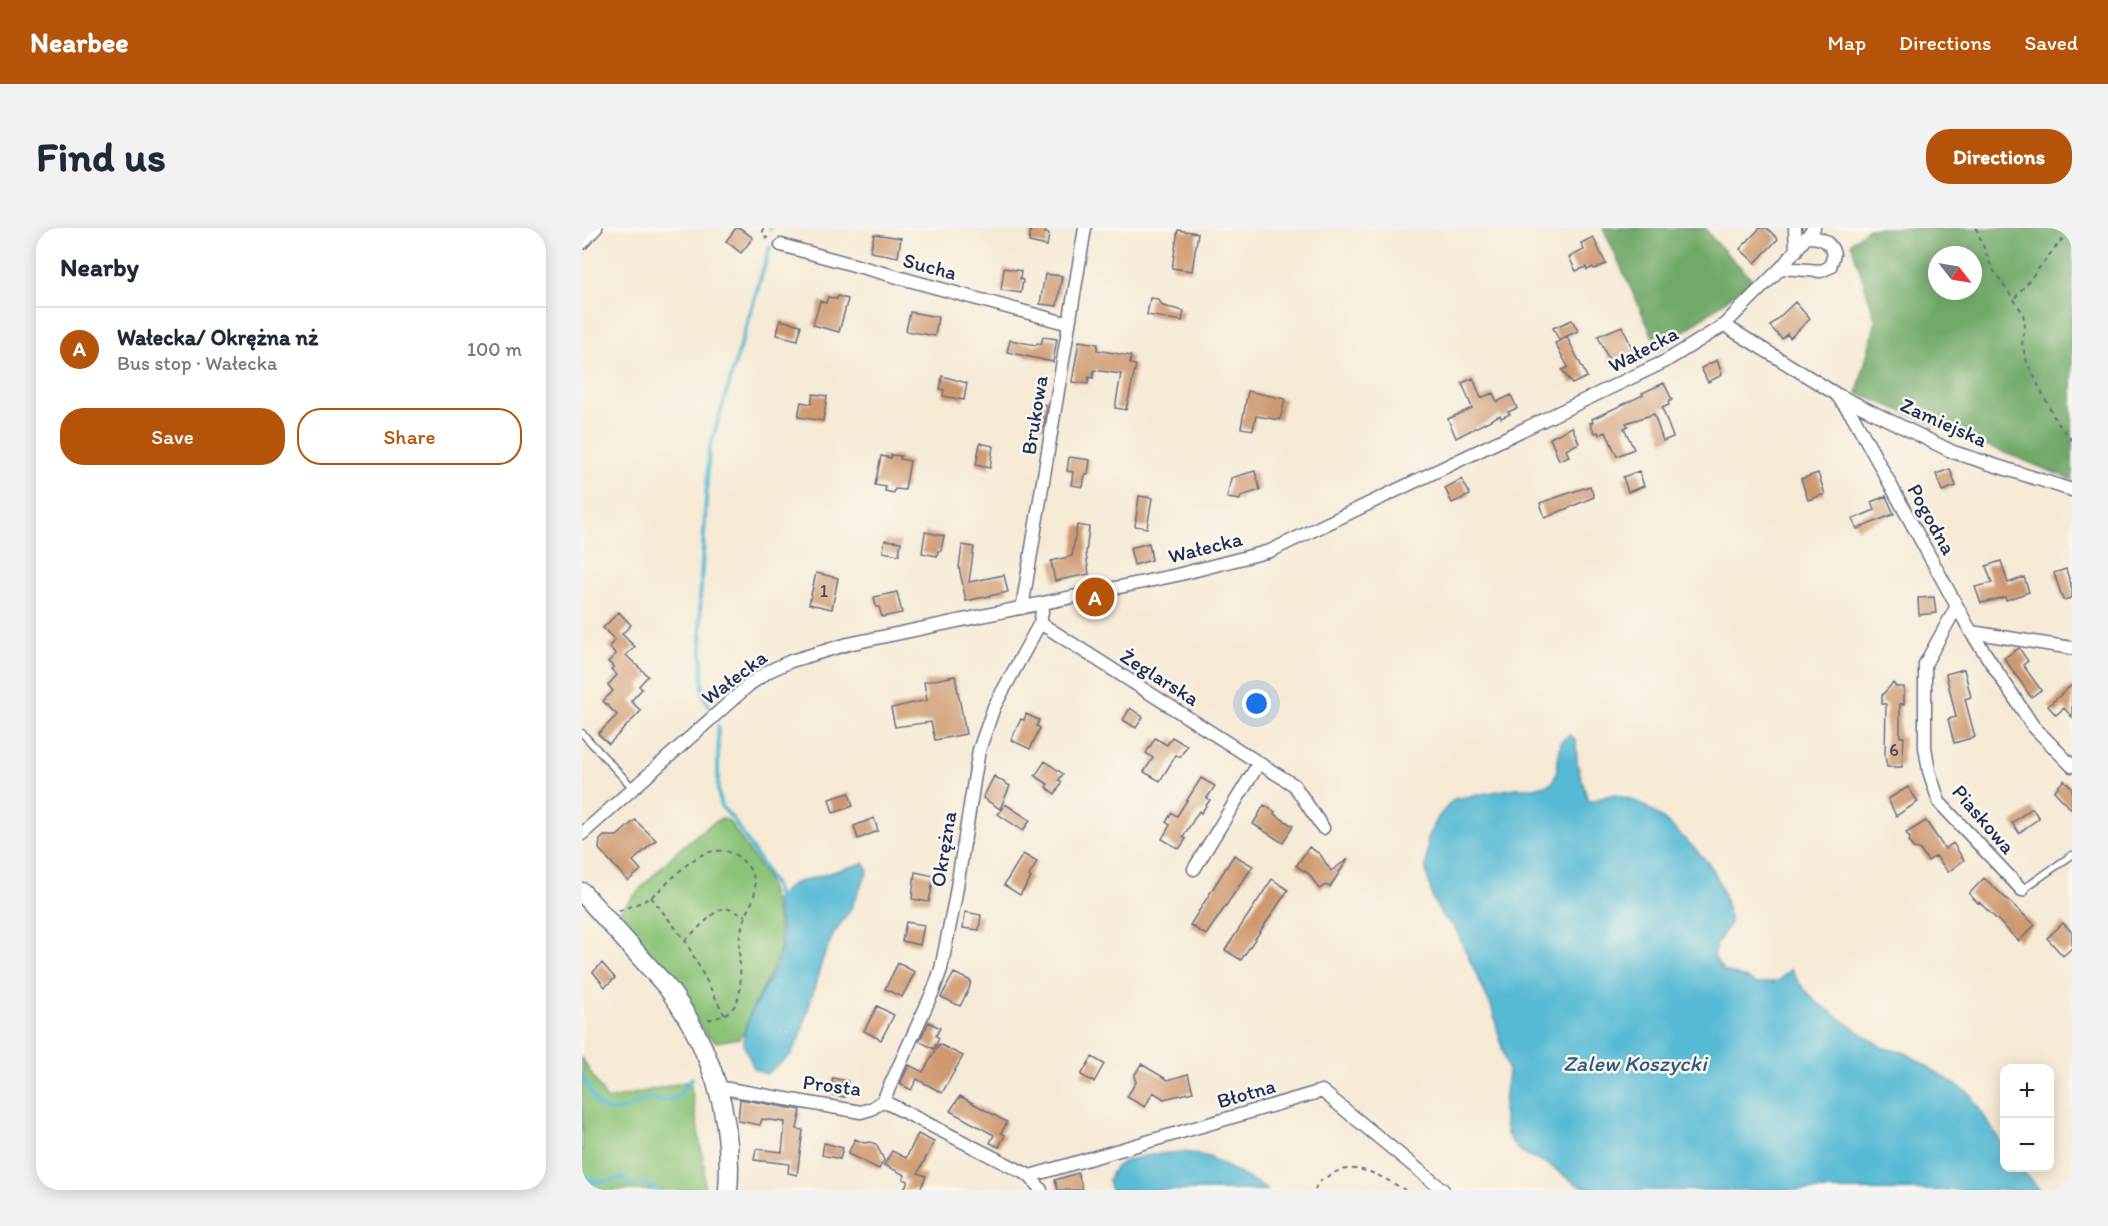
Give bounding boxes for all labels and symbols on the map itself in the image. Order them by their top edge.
north arrow [1928,246,1982,300]
street label: Sucha [901,247,959,285]
street label: Wałecka [1604,320,1682,378]
street label: Brukowa [1015,373,1053,457]
street label: Zamiejska [1897,392,1991,452]
street label: Pogodna [1902,479,1962,559]
street label: Wałecka [1165,526,1245,568]
pin: A [1076,574,1114,620]
house number: 1 [820,580,828,602]
street label: Żeglarska [1116,643,1204,711]
street label: Wałecka [696,644,772,710]
your location [1242,689,1271,718]
house number: 6 [1889,739,1899,761]
street label: Piaskowa [1947,779,2021,859]
street label: Okrężna [925,809,961,889]
water label: Zalew Koszycki [1563,1050,1709,1077]
street label: Prosta [801,1069,863,1101]
street label: Błotna [1214,1073,1278,1113]

